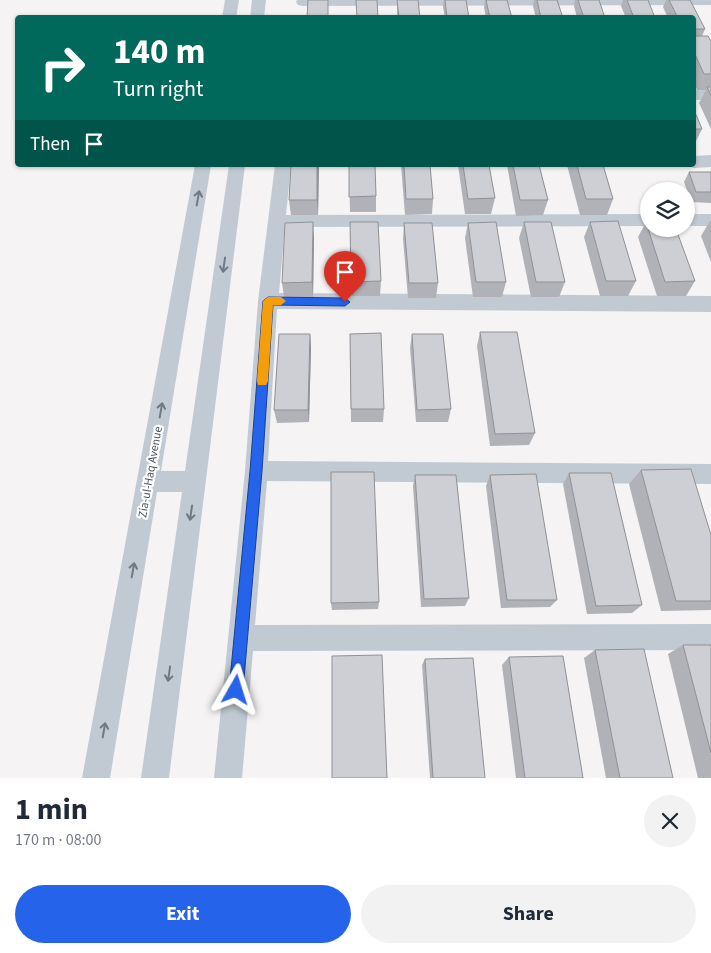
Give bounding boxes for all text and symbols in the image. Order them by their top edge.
text: 140 m [113,27,205,77]
icon: right [30,35,95,100]
text: Turn right [113,73,203,105]
icon: arrive [80,130,108,158]
text: Then [30,131,70,158]
map controls [640,182,695,237]
button: layers [640,182,695,237]
one-way arrow [193,191,203,207]
pin [324,251,366,302]
one-way arrow [219,257,229,273]
icon: arrive [331,258,359,286]
one-way arrow [156,402,166,418]
street label: Zia-ul-Haq Avenue [134,425,167,519]
one-way arrow [186,505,196,521]
one-way arrow [128,562,138,578]
position arrow [209,663,261,715]
one-way arrow [164,666,174,682]
one-way arrow [100,722,110,738]
text: 1 min [15,788,88,831]
button: close [644,795,696,847]
text: 170 m · 08:00 [15,829,102,851]
button: Exit [15,885,351,943]
button: Share [361,885,696,943]

